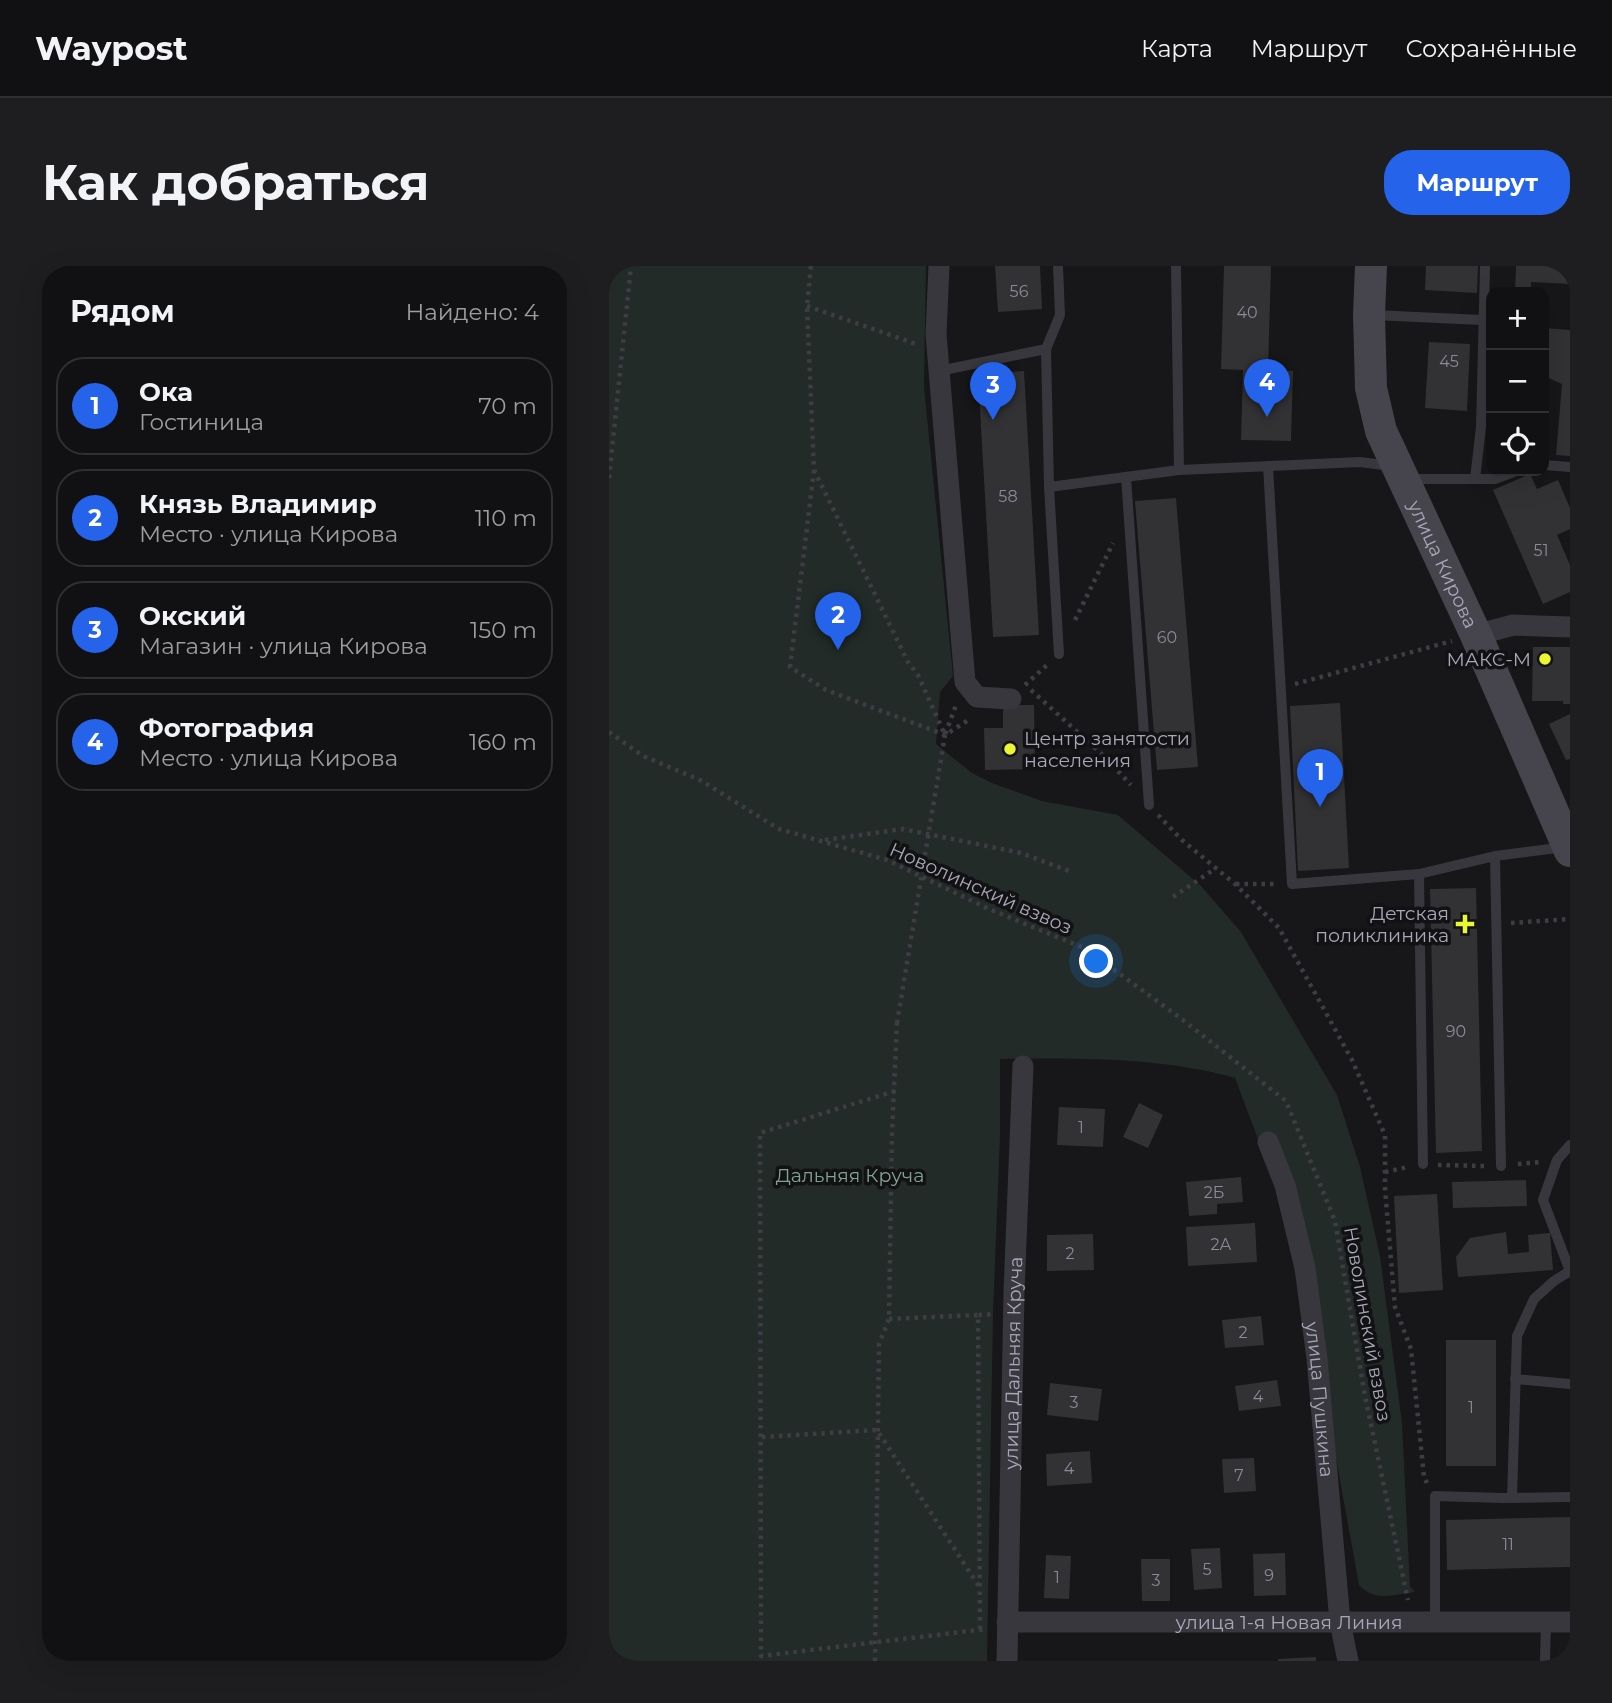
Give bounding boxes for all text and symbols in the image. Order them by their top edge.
text: Waypost [35,28,188,68]
text: Карта [1141,34,1213,63]
text: Маршрут [1251,34,1367,63]
text: Сохранённые [1405,34,1577,63]
button: Маршрут [1384,150,1570,215]
text: Как добраться [42,153,430,212]
house number: 56 [1010,282,1029,301]
map controls [1486,287,1549,476]
button: + [1486,287,1549,350]
text: Рядом [70,293,175,330]
text: Найдено: 4 [405,298,539,326]
house number: 40 [1236,303,1258,322]
button: − [1486,350,1549,413]
house number: 45 [1439,352,1459,371]
pin: 4 [1244,359,1290,417]
pin: 3 [970,362,1016,420]
text: Ока [139,376,193,408]
text: 1 [90,392,100,420]
text: 70 m [478,392,537,420]
text: Гостиница [139,408,264,436]
button: locate [1486,413,1549,476]
house number: 58 [998,487,1018,506]
text: Князь Владимир [139,488,377,520]
street label: улица Кирова [1402,496,1482,632]
text: 2 [88,504,102,532]
text: 110 m [475,504,537,532]
text: Место · улица Кирова [139,520,398,548]
house number: 51 [1534,541,1548,560]
pin: 2 [815,592,861,650]
text: Окский [139,600,246,632]
text: 3 [88,616,102,644]
text: 150 m [470,616,537,644]
house number: 60 [1157,628,1177,647]
text: Магазин · улица Кирова [139,632,428,660]
place label: МАКС-М [1447,648,1531,671]
marker: МАКС-М [1537,651,1553,667]
text: Фотография [139,712,314,744]
place label: Центр занятости населения [1024,727,1190,772]
text: 4 [87,728,103,756]
text: 160 m [469,728,537,756]
marker: Центр занятости населения [1002,741,1018,757]
text: Место · улица Кирова [139,744,398,772]
pin: 1 [1297,749,1343,807]
street label: Новолинский взвоз [886,838,1076,939]
place label: Детская поликлиника [1315,902,1449,947]
marker: Детская поликлиника [1455,914,1475,934]
your location [1079,944,1113,978]
house number: 90 [1446,1022,1466,1041]
house number: 1 [1078,1118,1084,1137]
park label: Дальняя Круча [776,1164,924,1187]
house number: 2Б [1204,1183,1224,1202]
street label: Новолинский взвоз [1339,1225,1396,1423]
house number: 2А [1211,1235,1232,1254]
house number: 2 [1065,1244,1075,1263]
street label: улица Дальняя Круча [1000,1256,1027,1471]
street label: улица Пушкина [1300,1319,1338,1478]
house number: 2 [1238,1323,1248,1342]
house number: 4 [1253,1387,1264,1406]
house number: 3 [1069,1393,1079,1412]
house number: 1 [1468,1398,1474,1417]
house number: 4 [1064,1459,1075,1478]
house number: 7 [1234,1466,1244,1485]
house number: 11 [1502,1535,1514,1554]
house number: 5 [1202,1560,1212,1579]
house number: 9 [1264,1566,1274,1585]
house number: 1 [1054,1568,1060,1587]
house number: 3 [1151,1571,1161,1590]
street label: улица 1-я Новая Линия [1175,1611,1402,1634]

